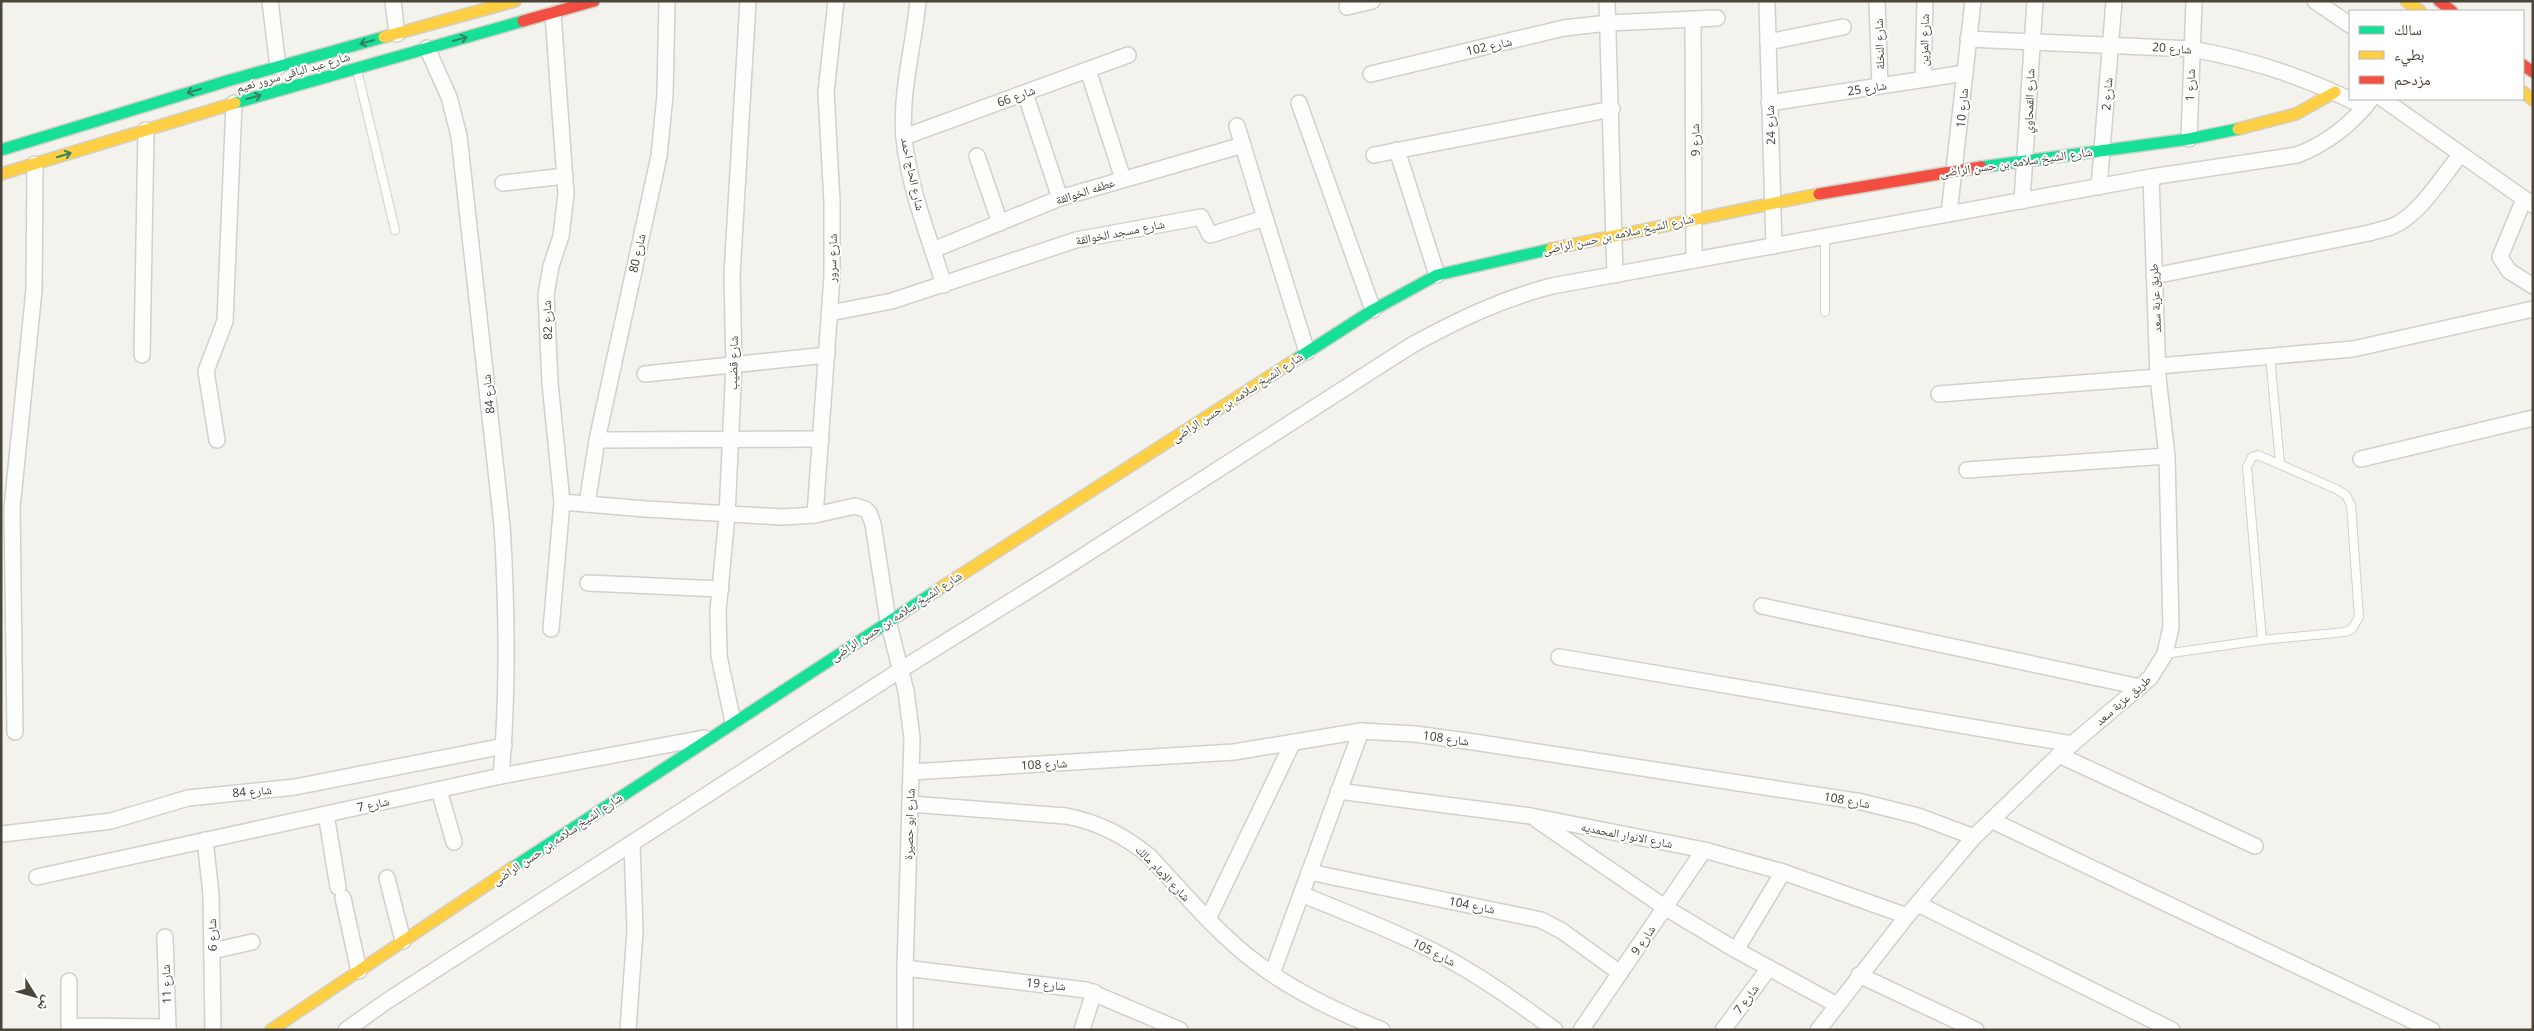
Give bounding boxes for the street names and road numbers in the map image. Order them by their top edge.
street label: شارع المزين [1915,14,1933,66]
street label: شارع النخلة [1870,18,1888,70]
street label: شارع 102 [1464,32,1514,60]
street label: شارع 20 [2152,38,2192,58]
street label: شارع عبد الباقى سرور نعيم [234,48,352,96]
street label: شارع القمحاوي [2019,68,2041,134]
street label: شارع 1 [2181,68,2199,102]
street label: شارع 25 [1846,76,1888,99]
street label: شارع 2 [2097,77,2117,111]
street label: شارع 66 [994,81,1038,111]
street label: شارع 10 [1952,87,1972,129]
street label: شارع 24 [1761,105,1779,145]
street label: شارع 9 [1686,123,1704,157]
street label: شارع الحاج احمد [897,136,929,212]
street label: شارع الشيخ سلامه بن حسن الراضى [1939,143,2093,181]
street label: عطفه الخوالقة [1053,173,1117,209]
street label: شارع الشيخ سلامه بن حسن الراضى [1541,210,1695,258]
street label: شارع مسجد الخوالقة [1074,215,1166,249]
street label: شارع 80 [624,232,650,274]
street label: شارع سرور [823,233,841,284]
street label: طريق عزبة سعد [2145,263,2165,333]
street label: شارع 82 [538,300,556,340]
street label: شارع قضيب [724,336,742,390]
street label: شارع الشيخ سلامه بن حسن الراضى [1168,348,1306,446]
street label: شارع 84 [477,373,499,415]
street label: شارع الشيخ سلامه بن حسن الراضى [827,567,965,665]
street label: طريق عزبة سعد [2091,671,2155,729]
street label: شارع 108 [1422,726,1470,750]
street label: شارع 108 [1020,754,1068,774]
street label: شارع 84 [231,781,273,801]
street label: شارع ابو حصيرة [899,788,919,860]
street label: شارع 108 [1823,788,1871,812]
street label: شارع الشيخ سلامه بن حسن الراضى [488,789,626,889]
street label: شارع 7 [355,792,391,816]
street label: شارع الانوار المحمديه [1580,818,1674,852]
street label: شارع الإمام مالك [1132,841,1194,905]
street label: شارع 104 [1448,892,1497,918]
street label: شارع 6 [203,918,221,952]
street label: شارع 9 [1627,922,1659,958]
street label: شارع 105 [1409,934,1459,970]
street label: شارع 11 [157,964,175,1004]
street label: شارع 19 [1025,973,1067,995]
street label: شارع 7 [1729,981,1763,1017]

